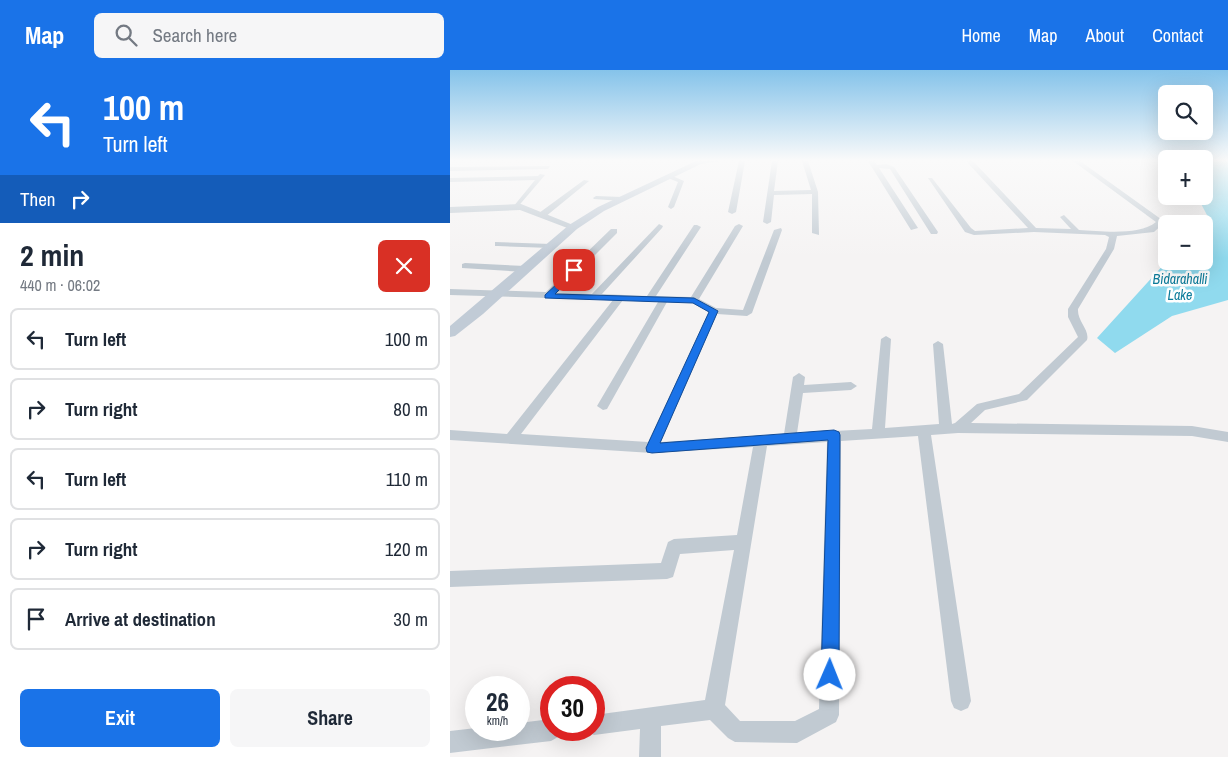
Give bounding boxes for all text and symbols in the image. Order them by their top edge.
search box [94,13,444,58]
text: Map [25,19,64,51]
icon: search [112,21,140,49]
text: Search here [152,22,237,48]
text: Home [961,23,1001,48]
text: Map [1029,23,1058,48]
text: About [1086,23,1124,48]
text: Contact [1152,23,1203,48]
text: 100 m [103,84,184,131]
map controls [1158,85,1213,270]
button: search [1158,85,1213,140]
icon: left [20,90,85,155]
text: Turn left [103,129,168,159]
button: + [1158,150,1213,205]
icon: right [66,185,94,213]
text: Then [20,186,56,212]
button: − [1158,215,1213,270]
text: 2 min [20,235,84,275]
button: close [378,240,430,292]
pin [553,249,595,291]
icon: arrive [560,256,588,284]
water label: Bidarahalli Lake [1153,270,1208,304]
text: 440 m · 06:02 [20,274,100,296]
icon: left [22,325,50,353]
text: Turn left [65,326,126,352]
text: 100 m [385,326,428,352]
icon: right [22,395,50,423]
text: Turn right [65,396,137,422]
text: 80 m [393,396,428,422]
icon: left [22,465,50,493]
text: Turn left [65,466,126,492]
text: 110 m [386,466,428,492]
icon: right [22,535,50,563]
text: Turn right [65,536,137,562]
text: 120 m [385,536,428,562]
icon: arrive [22,605,50,633]
text: Arrive at destination [65,606,216,632]
text: 30 m [393,606,428,632]
position arrow [803,648,855,700]
speed limit sign: 30 [540,676,605,741]
text: 26 [486,685,509,719]
button: Exit [20,689,220,747]
button: Share [230,689,430,747]
text: km/h [487,713,508,729]

